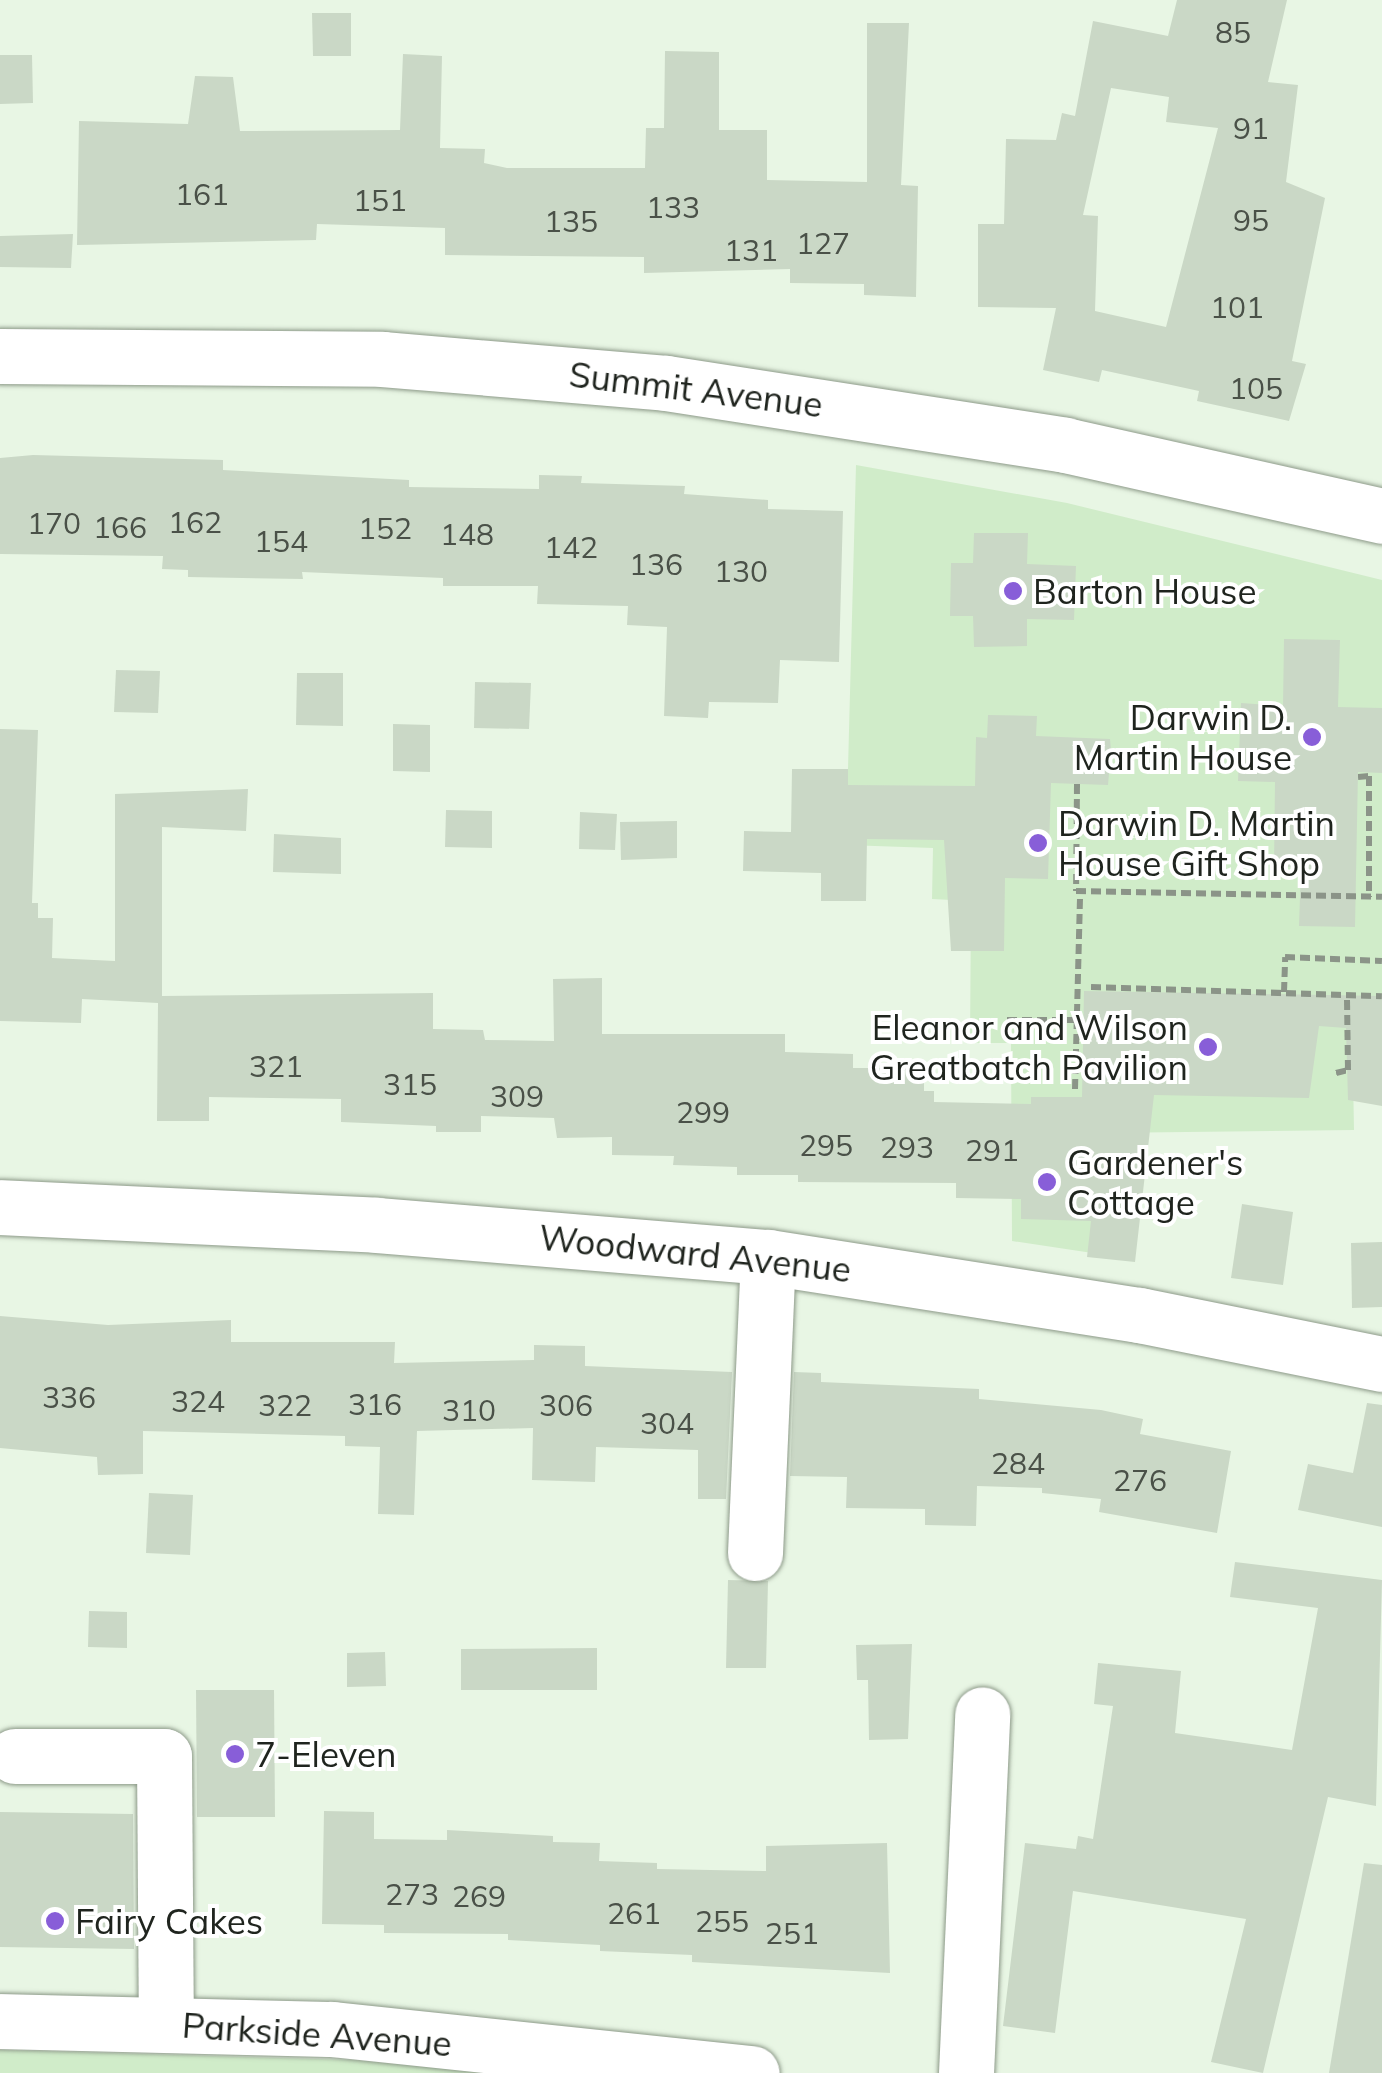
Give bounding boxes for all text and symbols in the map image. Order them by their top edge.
house number: 85 [1215,14,1251,50]
house number: 91 [1233,110,1269,146]
house number: 161 [175,176,229,212]
house number: 151 [353,182,407,218]
house number: 133 [646,189,700,225]
house number: 95 [1233,202,1269,238]
house number: 135 [544,203,598,239]
house number: 127 [796,225,850,261]
house number: 131 [724,232,778,268]
house number: 101 [1210,289,1264,325]
street label: Summit Avenue [567,353,825,425]
house number: 105 [1229,370,1283,406]
house number: 162 [168,504,222,540]
house number: 170 [27,505,81,541]
house number: 166 [93,509,147,545]
house number: 152 [358,510,412,546]
house number: 148 [440,516,494,552]
house number: 154 [254,523,308,559]
house number: 142 [544,529,598,565]
house number: 136 [629,546,683,582]
house number: 130 [714,553,768,589]
place label: Barton House [1033,570,1257,612]
marker: Barton House [1002,580,1024,602]
place label: Darwin D. Martin House [1074,696,1292,778]
marker: Darwin D. Martin House [1301,726,1323,748]
place label: Darwin D. Martin House Gift Shop [1058,802,1335,884]
marker: Darwin D. Martin House Gift Shop [1027,832,1049,854]
place label: Eleanor and Wilson Greatbatch Pavilion [870,1006,1188,1088]
marker: Eleanor and Wilson Greatbatch Pavilion [1197,1036,1219,1058]
house number: 321 [249,1048,303,1084]
house number: 315 [383,1066,437,1102]
house number: 309 [490,1078,544,1114]
house number: 299 [676,1094,730,1130]
house number: 295 [799,1127,853,1163]
house number: 293 [880,1129,934,1165]
house number: 291 [965,1132,1019,1168]
place label: Gardener's Cottage [1067,1141,1243,1223]
marker: Gardener's Cottage [1036,1171,1058,1193]
street label: Woodward Avenue [537,1216,853,1290]
house number: 336 [42,1379,96,1415]
house number: 324 [171,1383,225,1419]
house number: 316 [348,1386,402,1422]
house number: 322 [258,1387,312,1423]
house number: 306 [539,1387,593,1423]
house number: 310 [442,1392,496,1428]
house number: 304 [640,1405,694,1441]
house number: 284 [991,1445,1045,1481]
house number: 276 [1113,1462,1167,1498]
place label: 7-Eleven [255,1733,397,1775]
marker: 7-Eleven [224,1743,246,1765]
house number: 273 [385,1876,439,1912]
house number: 269 [452,1878,506,1914]
house number: 261 [607,1895,661,1931]
place label: Fairy Cakes [75,1900,263,1942]
house number: 255 [695,1903,749,1939]
marker: Fairy Cakes [44,1910,66,1932]
house number: 251 [765,1915,819,1951]
street label: Parkside Avenue [181,2004,453,2064]

